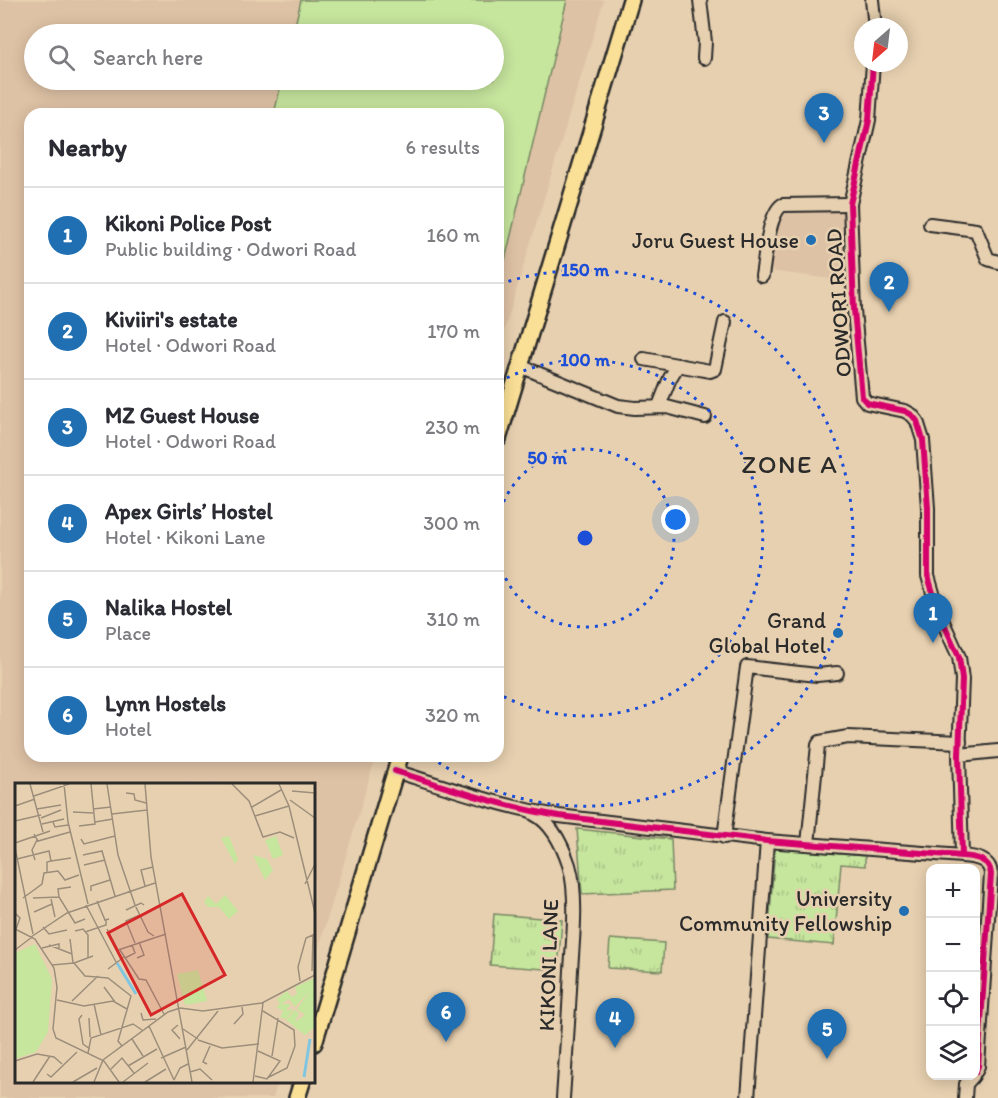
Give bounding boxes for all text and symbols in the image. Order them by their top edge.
north arrow [854,18,908,72]
search box [24,24,504,90]
icon: search [45,41,78,74]
text: Search here [93,44,203,71]
pin: 3 [804,94,844,143]
text: Nearby [48,131,127,163]
text: 6 results [406,135,480,159]
text: Kikoni Police Post [105,210,272,237]
text: 1 [63,223,72,247]
text: 160 m [427,223,480,247]
place label: Joru Guest House [632,227,799,254]
street label: ODWORI ROAD [820,228,857,378]
marker: Joru Guest House [804,233,818,247]
text: Public building · Odwori Road [105,237,357,261]
text: 150 m [561,259,610,281]
pin: 2 [870,262,908,312]
text: Kiviiri's estate [105,306,238,333]
text: 2 [62,319,73,343]
text: 170 m [427,319,480,343]
text: Hotel · Odwori Road [105,333,276,357]
text: 100 m [560,349,611,371]
text: MZ Guest House [105,402,259,429]
text: 3 [62,415,73,439]
text: 230 m [425,415,480,439]
text: Hotel · Odwori Road [105,429,276,453]
text: 50 m [527,447,568,469]
district label: ZONE A [742,448,838,480]
text: Apex Girls’ Hostel [105,498,273,525]
your location [661,505,690,534]
text: 4 [61,511,74,535]
text: 300 m [423,511,480,535]
text: Hotel · Kikoni Lane [105,525,265,549]
centre of rings [575,528,595,548]
text: Nalika Hostel [105,594,232,621]
pin: 1 [914,594,952,643]
text: 5 [62,607,73,631]
text: 310 m [426,607,480,631]
place label: Grand Global Hotel [708,607,826,659]
text: Place [105,621,151,645]
marker: Grand Global Hotel [831,626,845,640]
text: Lynn Hostels [105,690,226,717]
text: 6 [62,703,73,727]
text: 320 m [425,703,480,727]
text: Hotel [105,717,152,741]
inset map [15,783,315,1083]
map controls [926,864,980,1080]
button: + [926,864,980,918]
place label: University Community Fellowship [679,885,893,937]
street label: KIKONI LANE [533,898,564,1032]
marker: University Community Fellowship [897,904,911,918]
button: − [926,918,980,972]
button: locate [926,972,980,1026]
pin: 6 [426,992,466,1042]
pin: 4 [596,998,634,1048]
pin: 5 [808,1010,846,1059]
button: layers [926,1026,980,1080]

